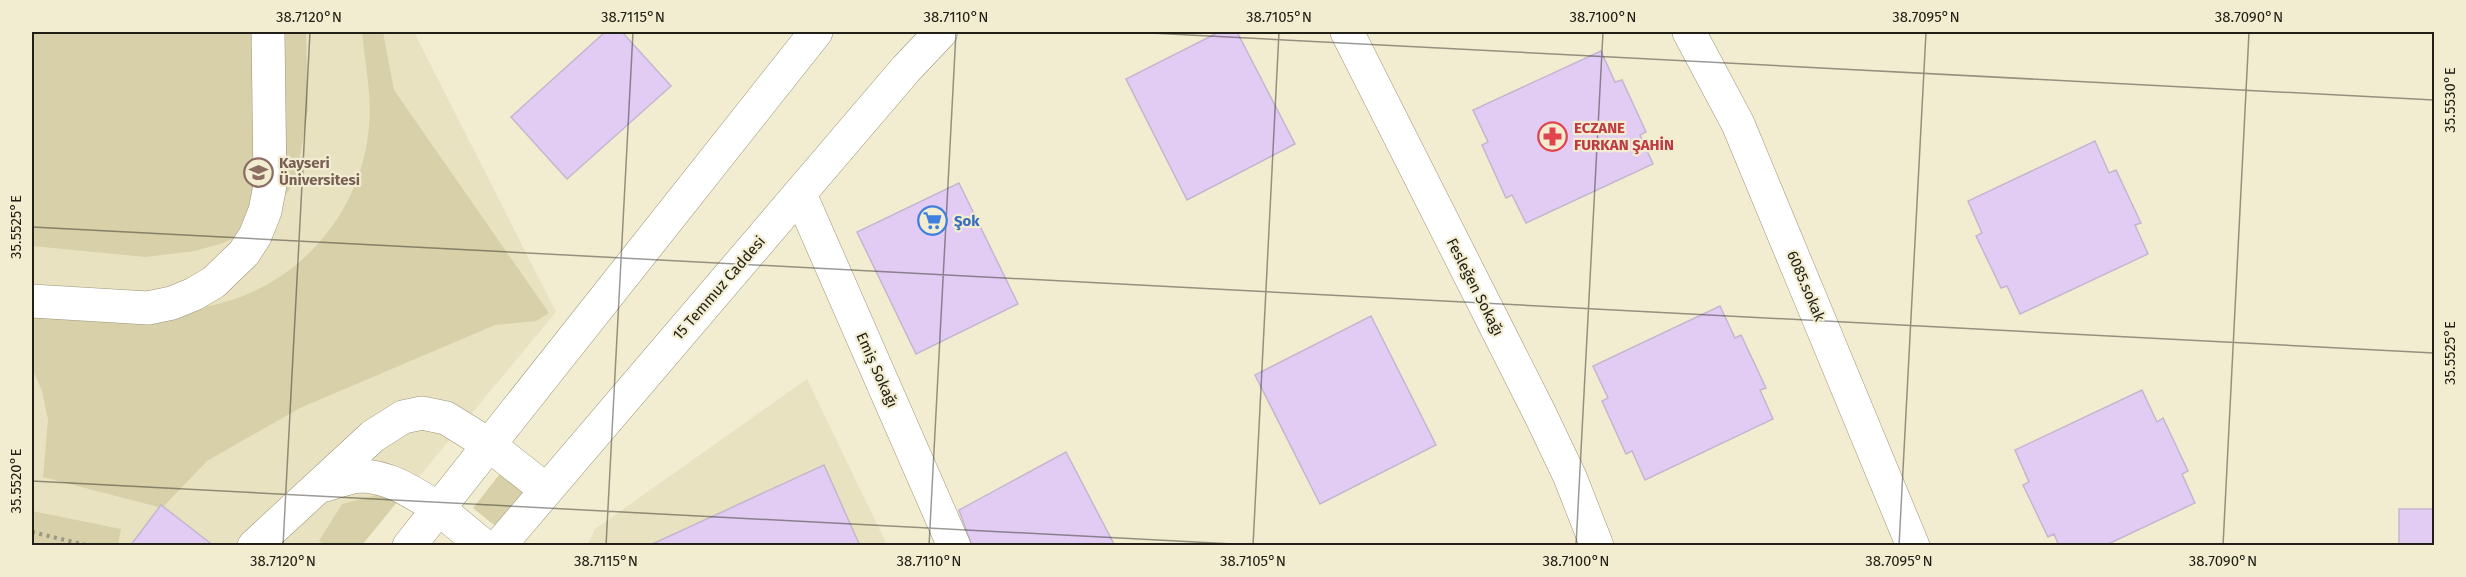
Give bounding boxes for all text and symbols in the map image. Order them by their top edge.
text: 38.7120°N [276,8,342,26]
text: 38.7115°N [601,8,665,26]
text: 38.7110°N [924,8,988,26]
text: 38.7105°N [1246,8,1312,26]
text: 38.7100°N [1569,8,1637,26]
text: 38.7095°N [1892,8,1960,26]
text: 38.7090°N [2215,8,2283,26]
text: 35.5530°E [2441,67,2459,133]
place label: ECZANE FURKAN ŞAHİN [1574,119,1674,155]
pharmacy icon: ECZANE FURKAN ŞAHİN [1537,121,1569,153]
place label: Kayseri Üniversitesi [279,154,360,189]
school or university icon: Kayseri Üniversitesi [242,156,274,188]
text: 35.5525°E [7,195,25,259]
supermarket icon: Şok [917,205,949,237]
place label: Şok [954,212,980,231]
street label: 15 Temmuz Caddesi [669,232,769,344]
street label: Fesleğen Sokağı [1443,235,1507,339]
street label: 6085.sokak [1783,248,1829,324]
text: 35.5525°E [2441,321,2459,385]
street label: Emiş Sokağı [852,330,902,410]
text: 35.5520°E [7,448,25,514]
text: 38.7120°N [250,552,316,570]
text: 38.7115°N [574,552,638,570]
text: 38.7110°N [897,552,961,570]
text: 38.7105°N [1220,552,1286,570]
text: 38.7100°N [1542,552,1610,570]
text: 38.7095°N [1865,552,1933,570]
text: 38.7090°N [2189,552,2257,570]

